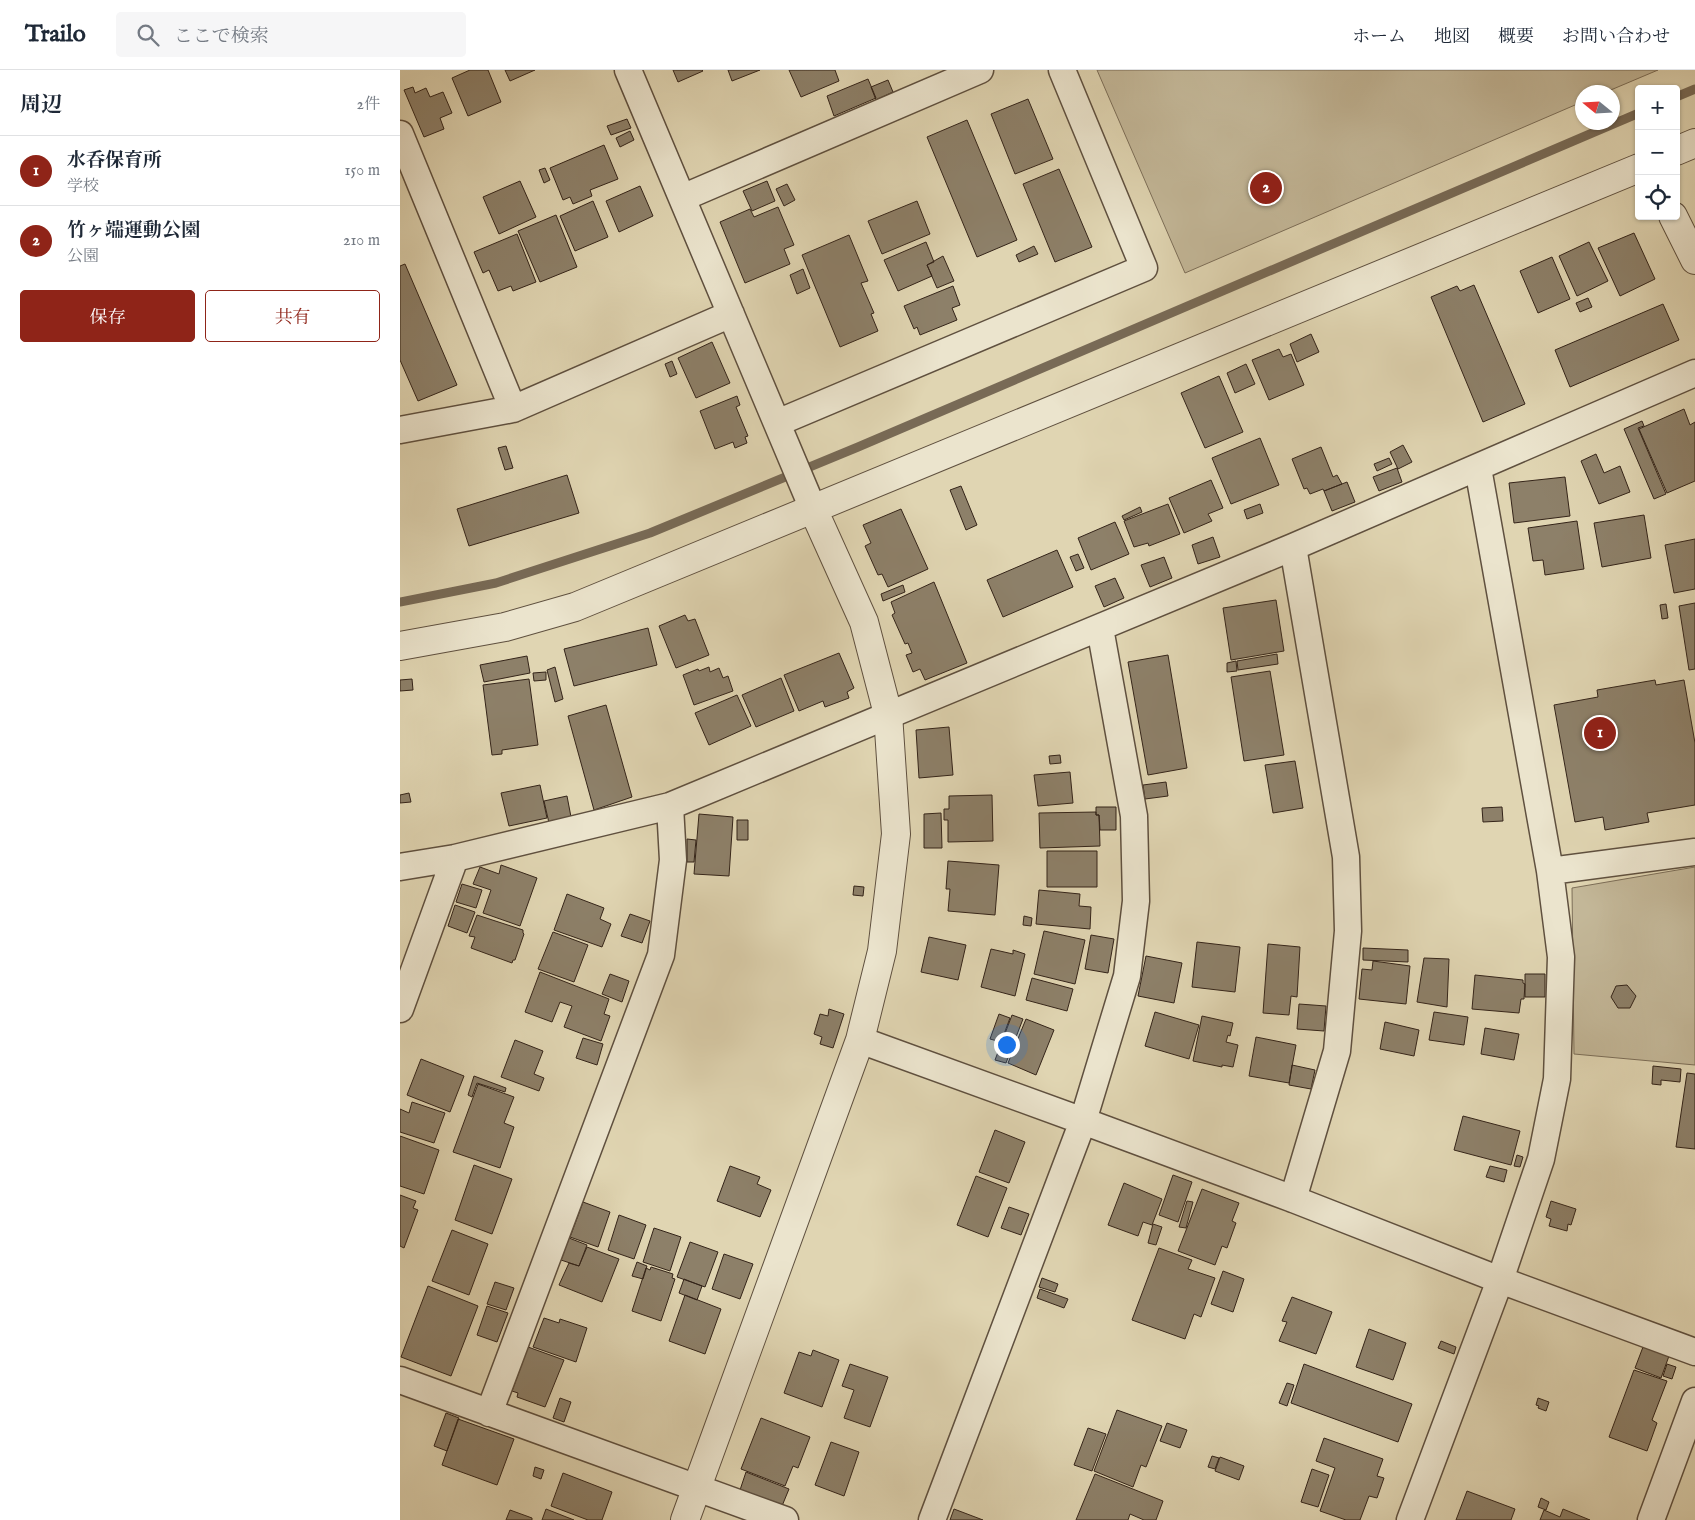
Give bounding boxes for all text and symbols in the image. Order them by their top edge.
search box [116,12,466,57]
text: Trailo [25,19,86,50]
icon: search [134,21,162,49]
text: ここで検索 [174,25,269,49]
text: ホーム [1352,26,1406,49]
text: 地図 [1434,26,1470,49]
text: 概要 [1498,26,1534,49]
text: お問い合わせ [1562,26,1670,49]
north arrow [1575,85,1620,130]
map controls [1635,85,1680,220]
button: + [1635,85,1680,130]
text: 周辺 [20,92,62,119]
text: 2件 [356,95,380,115]
button: − [1635,130,1680,175]
text: 水呑保育所 [67,149,162,173]
text: 1 [33,161,39,181]
text: 150 m [345,161,380,181]
pin: 2 [1250,169,1282,207]
button: locate [1635,175,1680,220]
text: 学校 [67,177,99,197]
text: 竹ヶ端運動公園 [67,219,200,243]
text: 2 [32,231,40,251]
text: 210 m [343,231,380,251]
text: 公園 [67,247,99,267]
button: 保存 [20,290,195,342]
button: 共有 [205,290,380,342]
pin: 1 [1584,714,1616,752]
your location [994,1032,1020,1058]

